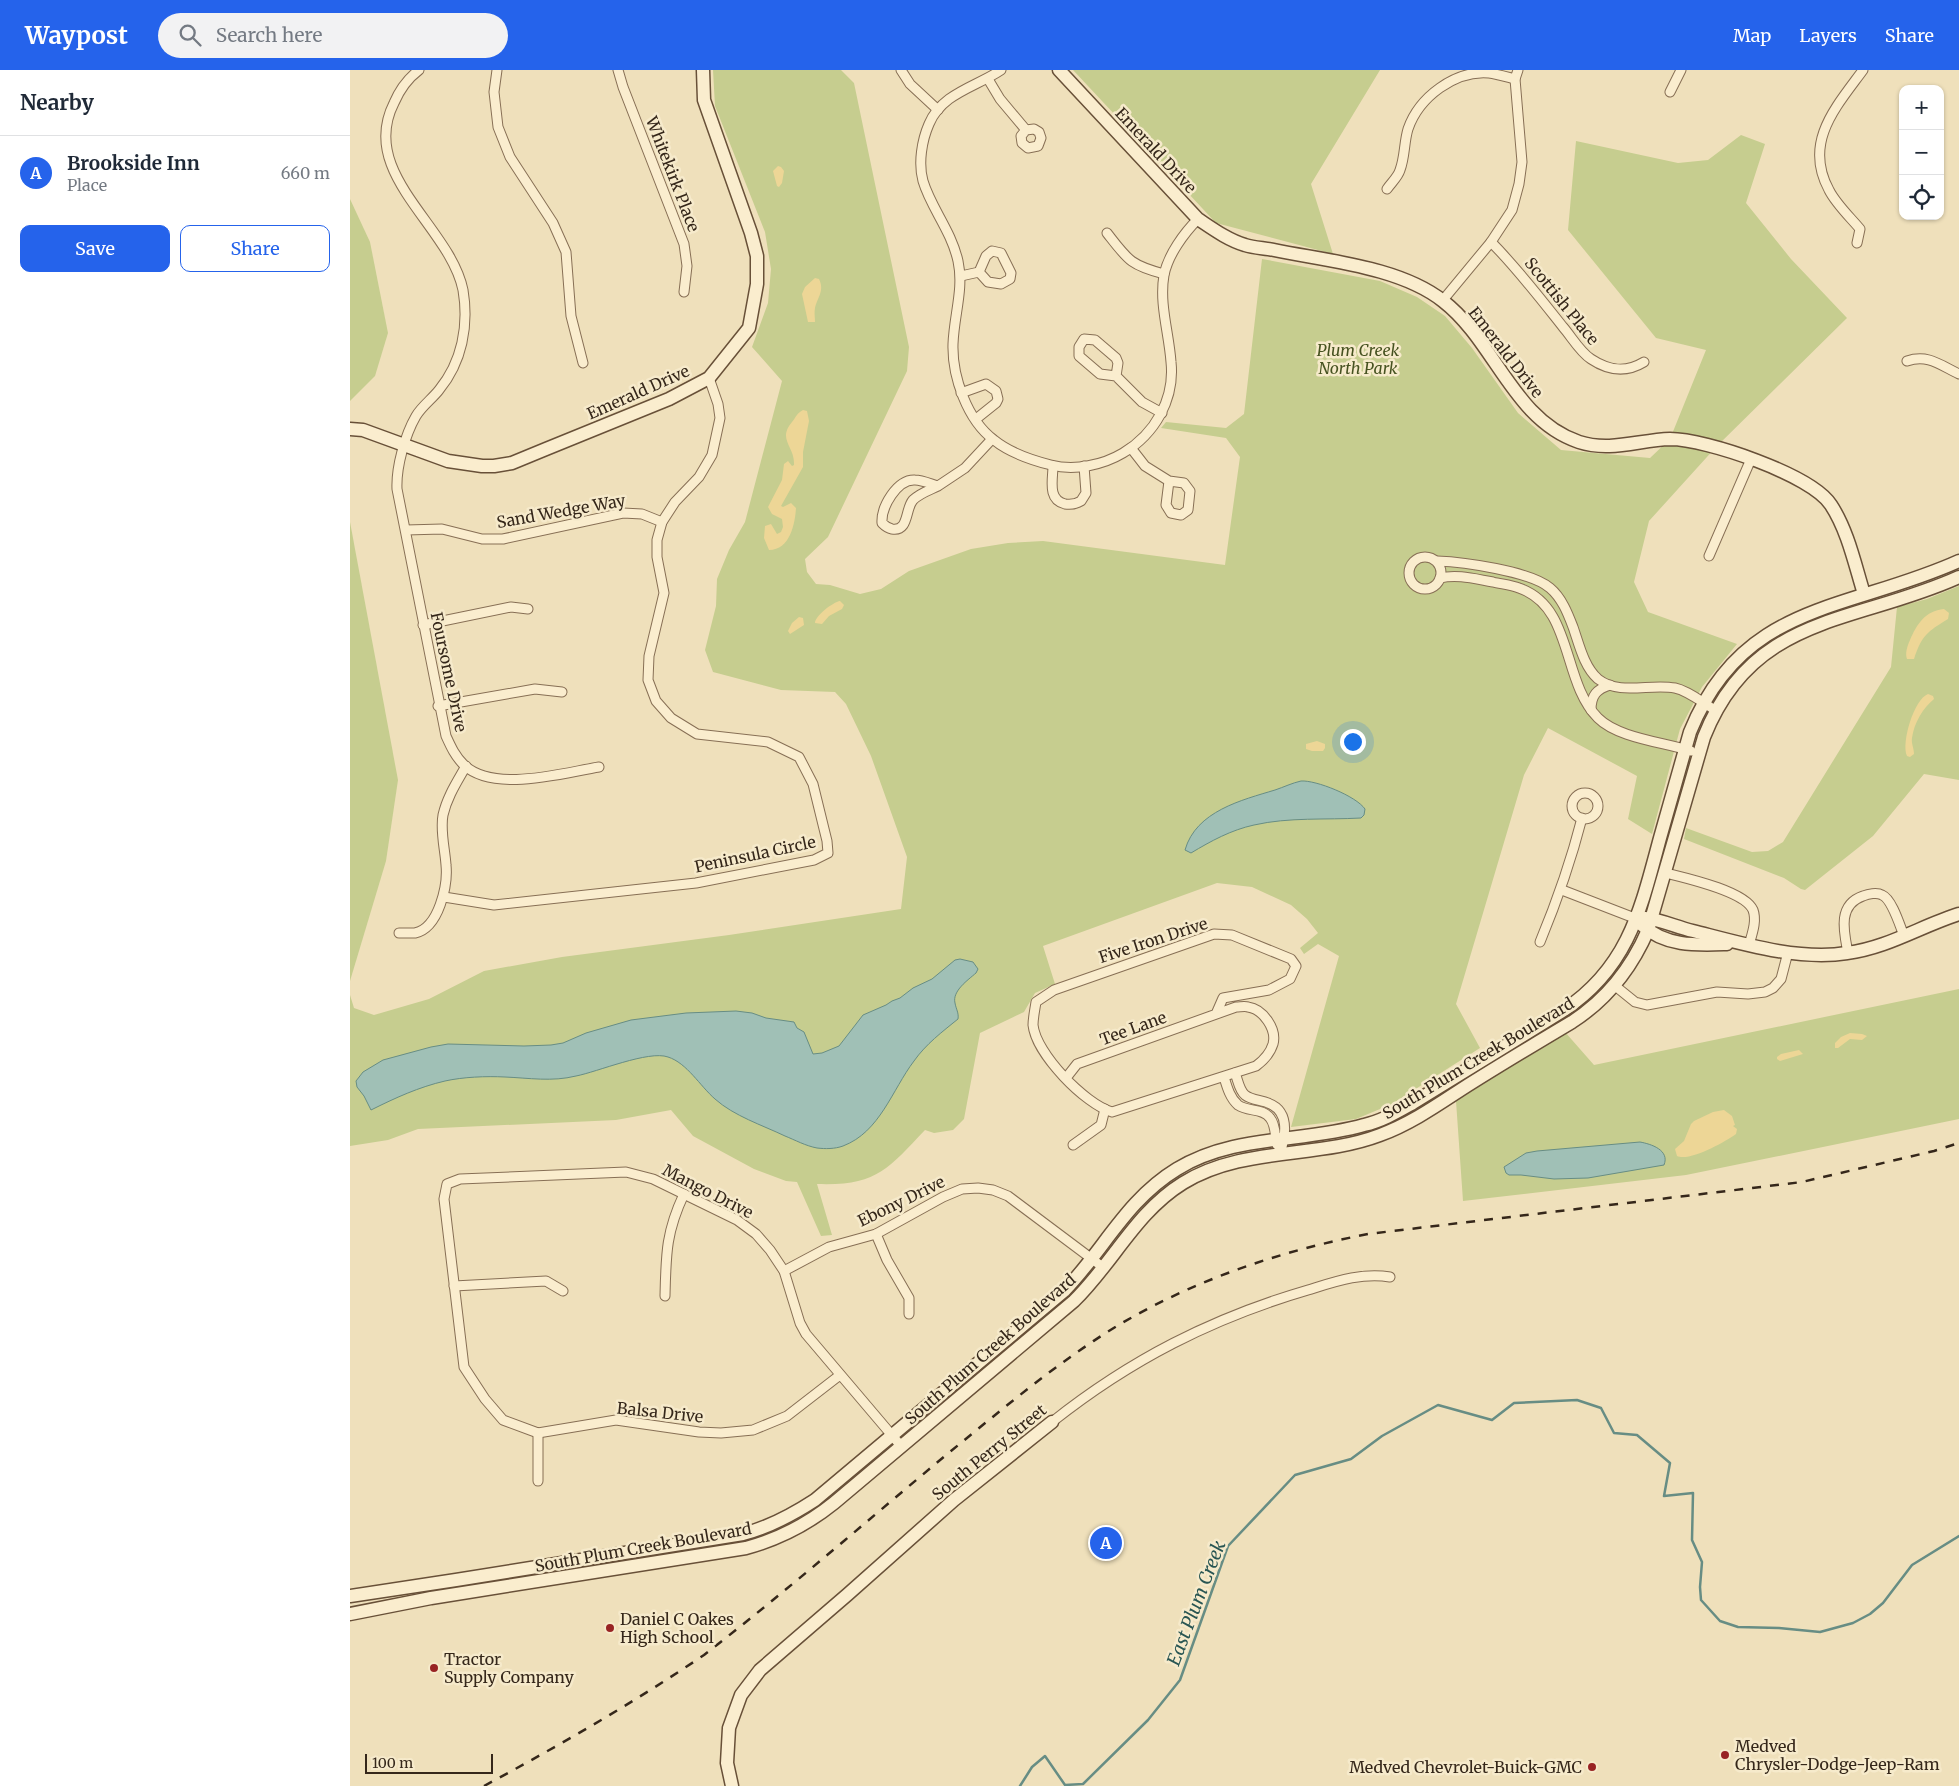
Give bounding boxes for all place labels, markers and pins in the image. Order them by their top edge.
pin: A [1090,1524,1122,1562]
place label: Daniel C Oakes High School [620,1609,734,1647]
marker: Daniel C Oakes High School [604,1622,616,1634]
place label: Tractor Supply Company [444,1649,574,1687]
marker: Tractor Supply Company [428,1662,440,1674]
place label: Medved Chrysler-Dodge-Jeep-Ram [1735,1736,1940,1774]
marker: Medved Chrysler-Dodge-Jeep-Ram [1719,1749,1731,1761]
place label: Medved Chevrolet-Buick-GMC [1349,1757,1582,1777]
marker: Medved Chevrolet-Buick-GMC [1586,1761,1598,1773]

